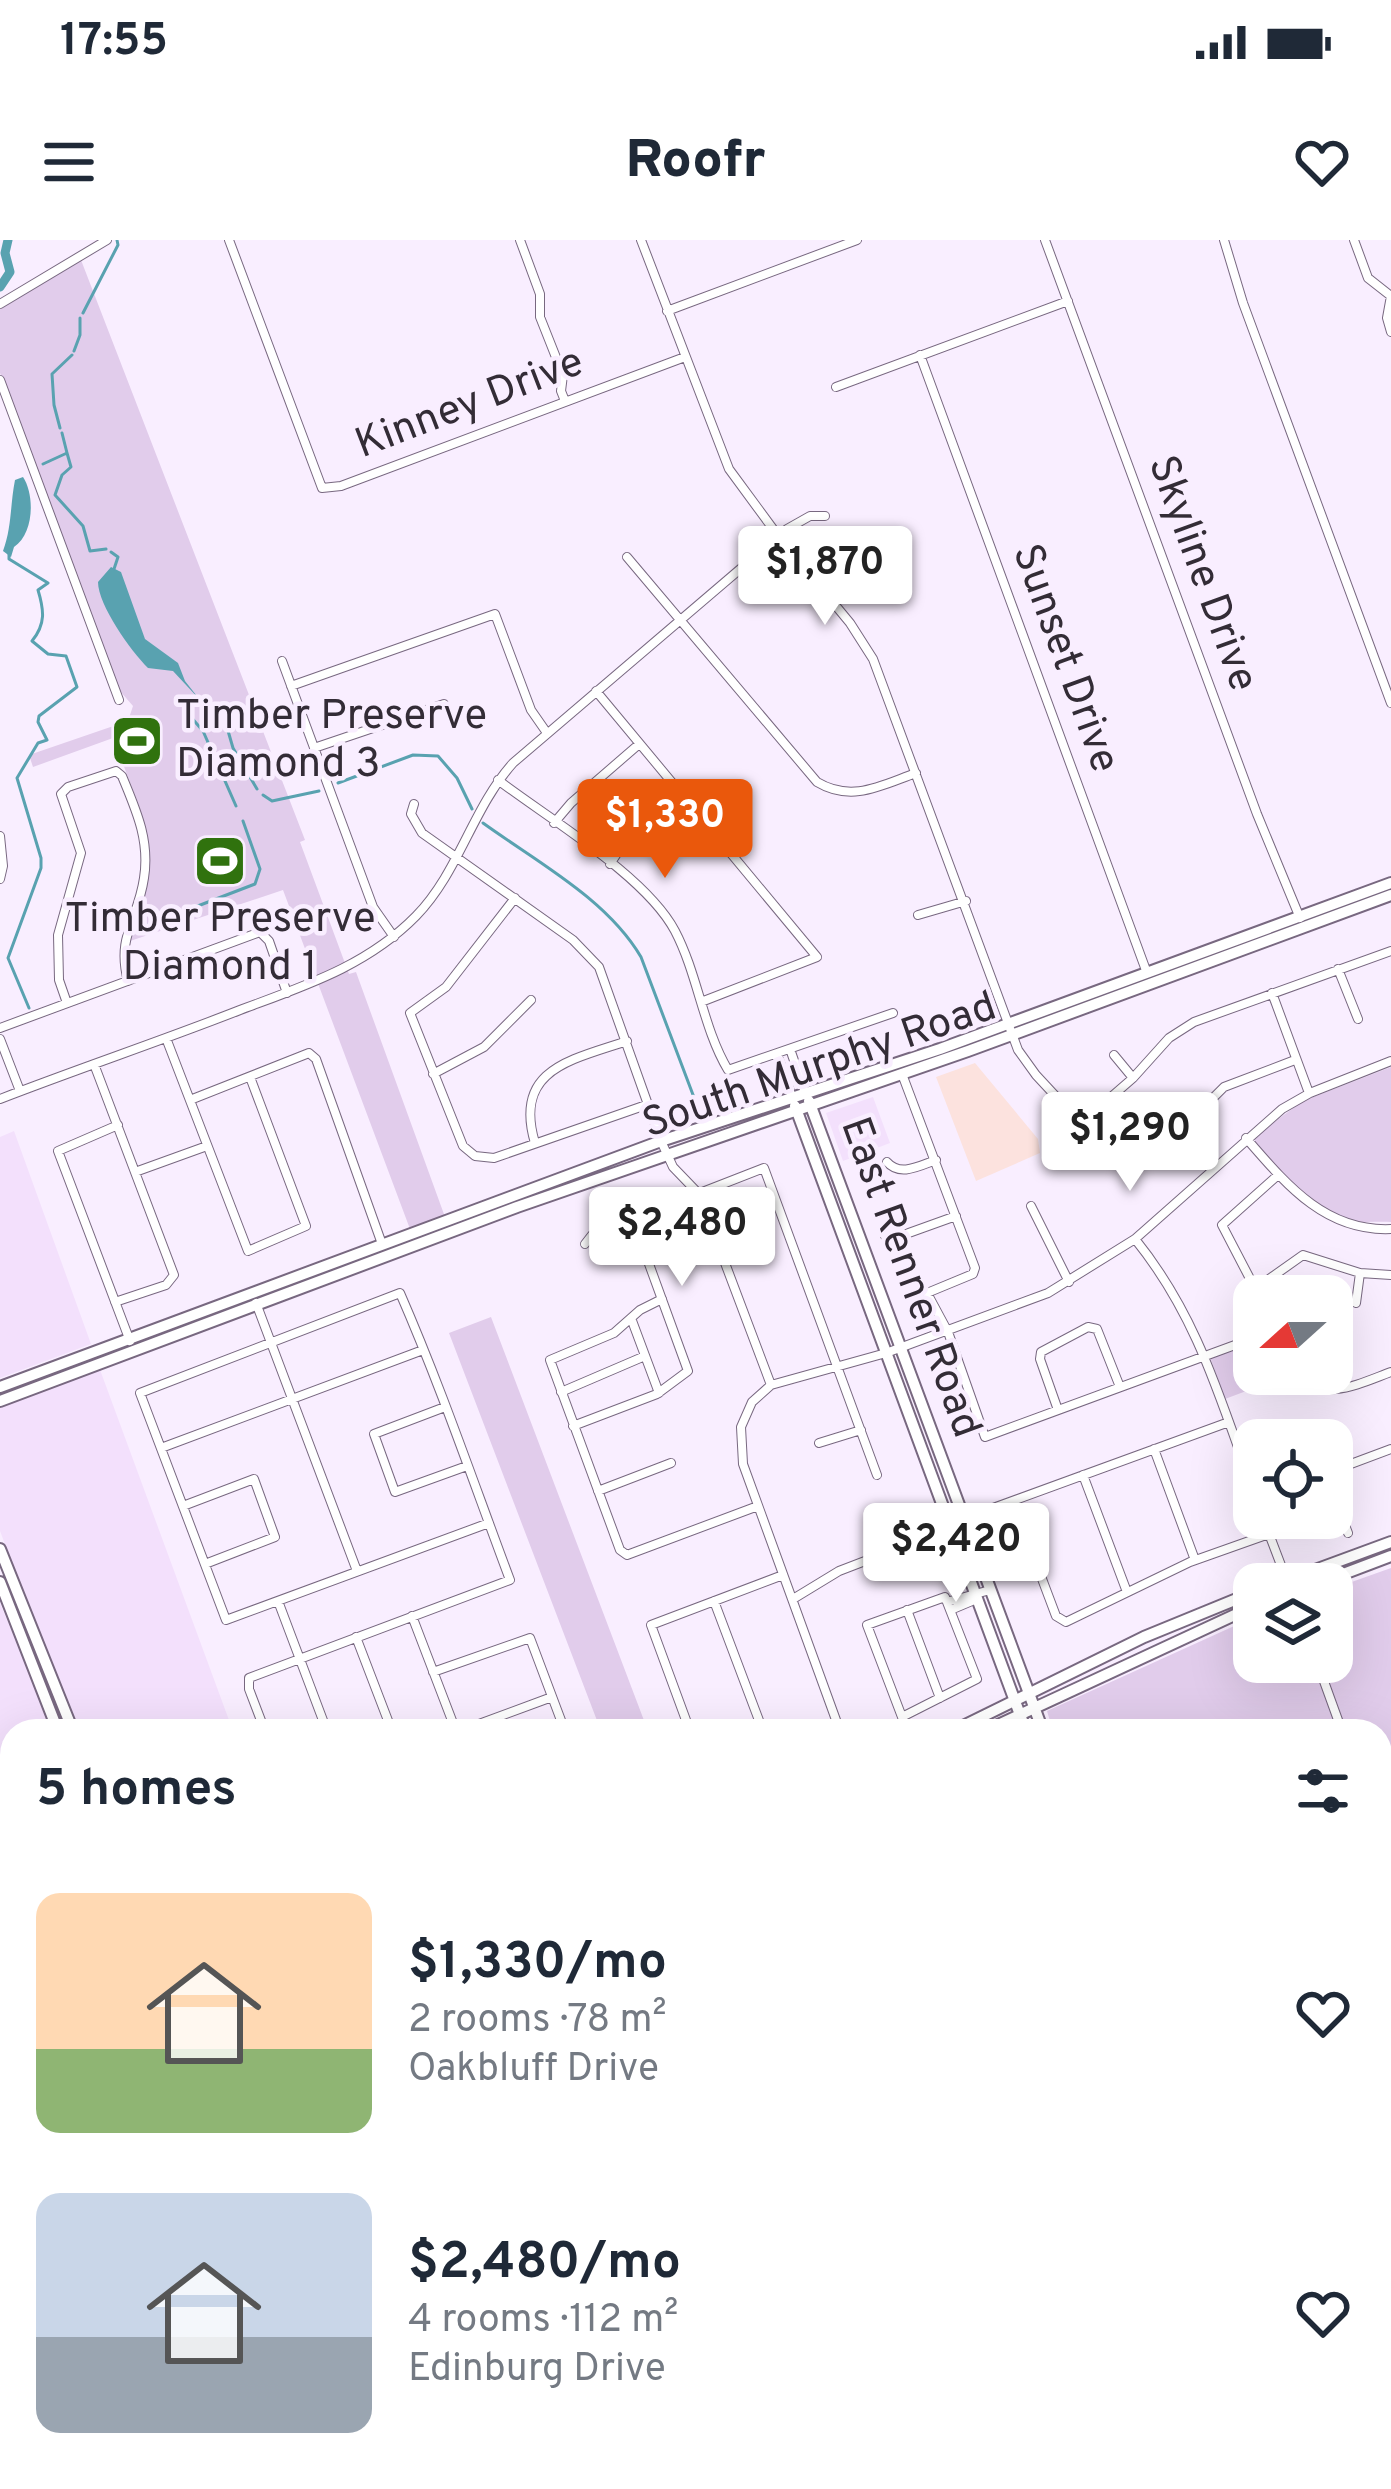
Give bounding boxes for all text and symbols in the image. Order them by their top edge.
text: 17:55 [60,14,168,71]
text: Roofr [625,128,766,197]
icon: menu [36,129,102,195]
icon: heart [1289,129,1355,195]
street label: Kinney Drive [348,337,592,473]
street label: Skyline Drive [1134,449,1268,699]
pin: $1,870 [727,526,923,628]
street label: Sunset Drive [998,537,1130,781]
text: $1,870 [765,540,885,589]
place label: Timber Preserve Diamond 3 [176,691,487,792]
sports icon: Timber Preserve Diamond 3 [109,713,165,769]
pin: $1,330 [567,779,763,881]
text: $1,330 [604,793,726,842]
sports icon: Timber Preserve Diamond 1 [192,833,248,889]
place label: Timber Preserve Diamond 1 [64,894,376,995]
street label: South Murphy Road [636,982,1004,1152]
pin: $1,290 [1032,1092,1228,1194]
text: $1,290 [1069,1106,1191,1155]
street label: East Renner Road [826,1111,992,1445]
pin: $2,480 [584,1187,780,1289]
text: $2,480 [616,1201,748,1250]
north arrow [1233,1275,1353,1395]
map controls [1233,1275,1353,1683]
button: locate [1233,1419,1353,1539]
pin: $2,420 [858,1503,1054,1605]
text: $2,420 [890,1517,1022,1566]
button: layers [1233,1563,1353,1683]
icon: filters [1290,1758,1356,1824]
text: 5 homes [36,1759,237,1824]
text: $1,330/mo [408,1932,667,1997]
icon: home [132,1941,276,2085]
icon: heart [1290,1980,1356,2046]
text: 2 rooms · 78 m² [408,1997,667,2046]
text: Oakbluff Drive [408,2046,659,2095]
text: $2,480/mo [408,2232,681,2297]
icon: home [132,2241,276,2385]
icon: heart [1290,2280,1356,2346]
text: 4 rooms · 112 m² [408,2297,678,2346]
text: Edinburg Drive [408,2346,666,2395]

